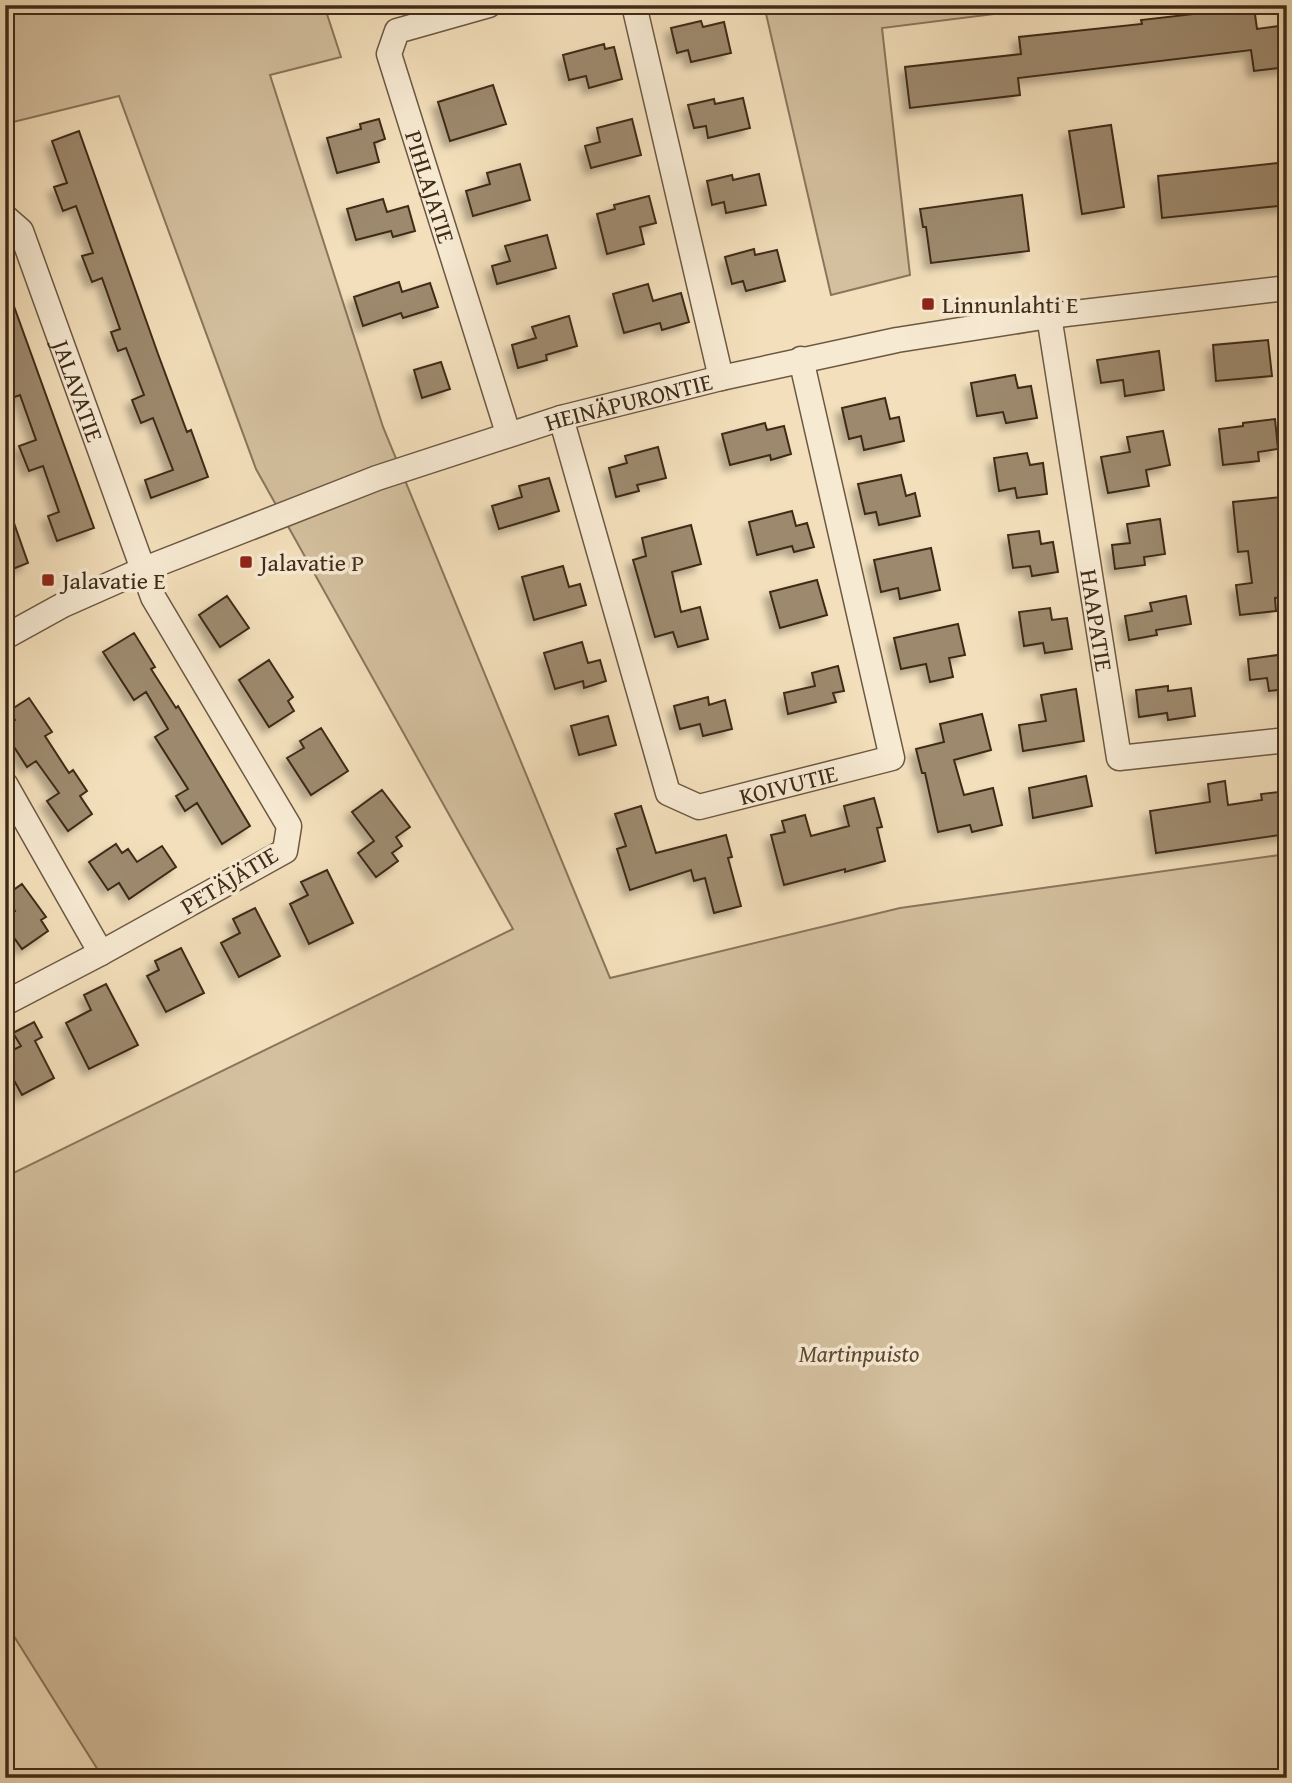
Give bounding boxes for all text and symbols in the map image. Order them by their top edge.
street label: PIHLAJATIE [397,126,465,247]
place label: Linnunlahti E [942,287,1078,322]
marker: Linnunlahti E [920,296,936,312]
street label: JALAVATIE [43,332,113,447]
street label: HEINÄPURONTIE [540,363,716,440]
place label: Jalavatie P [257,545,364,580]
marker: Jalavatie P [238,554,254,570]
place label: Jalavatie E [59,563,165,598]
street label: HAAPATIE [1072,567,1123,674]
marker: Jalavatie E [40,572,56,588]
street label: KOIVUTIE [735,755,841,814]
street label: PETÄJÄTIE [174,837,284,923]
park label: Martinpuisto [799,1336,919,1371]

